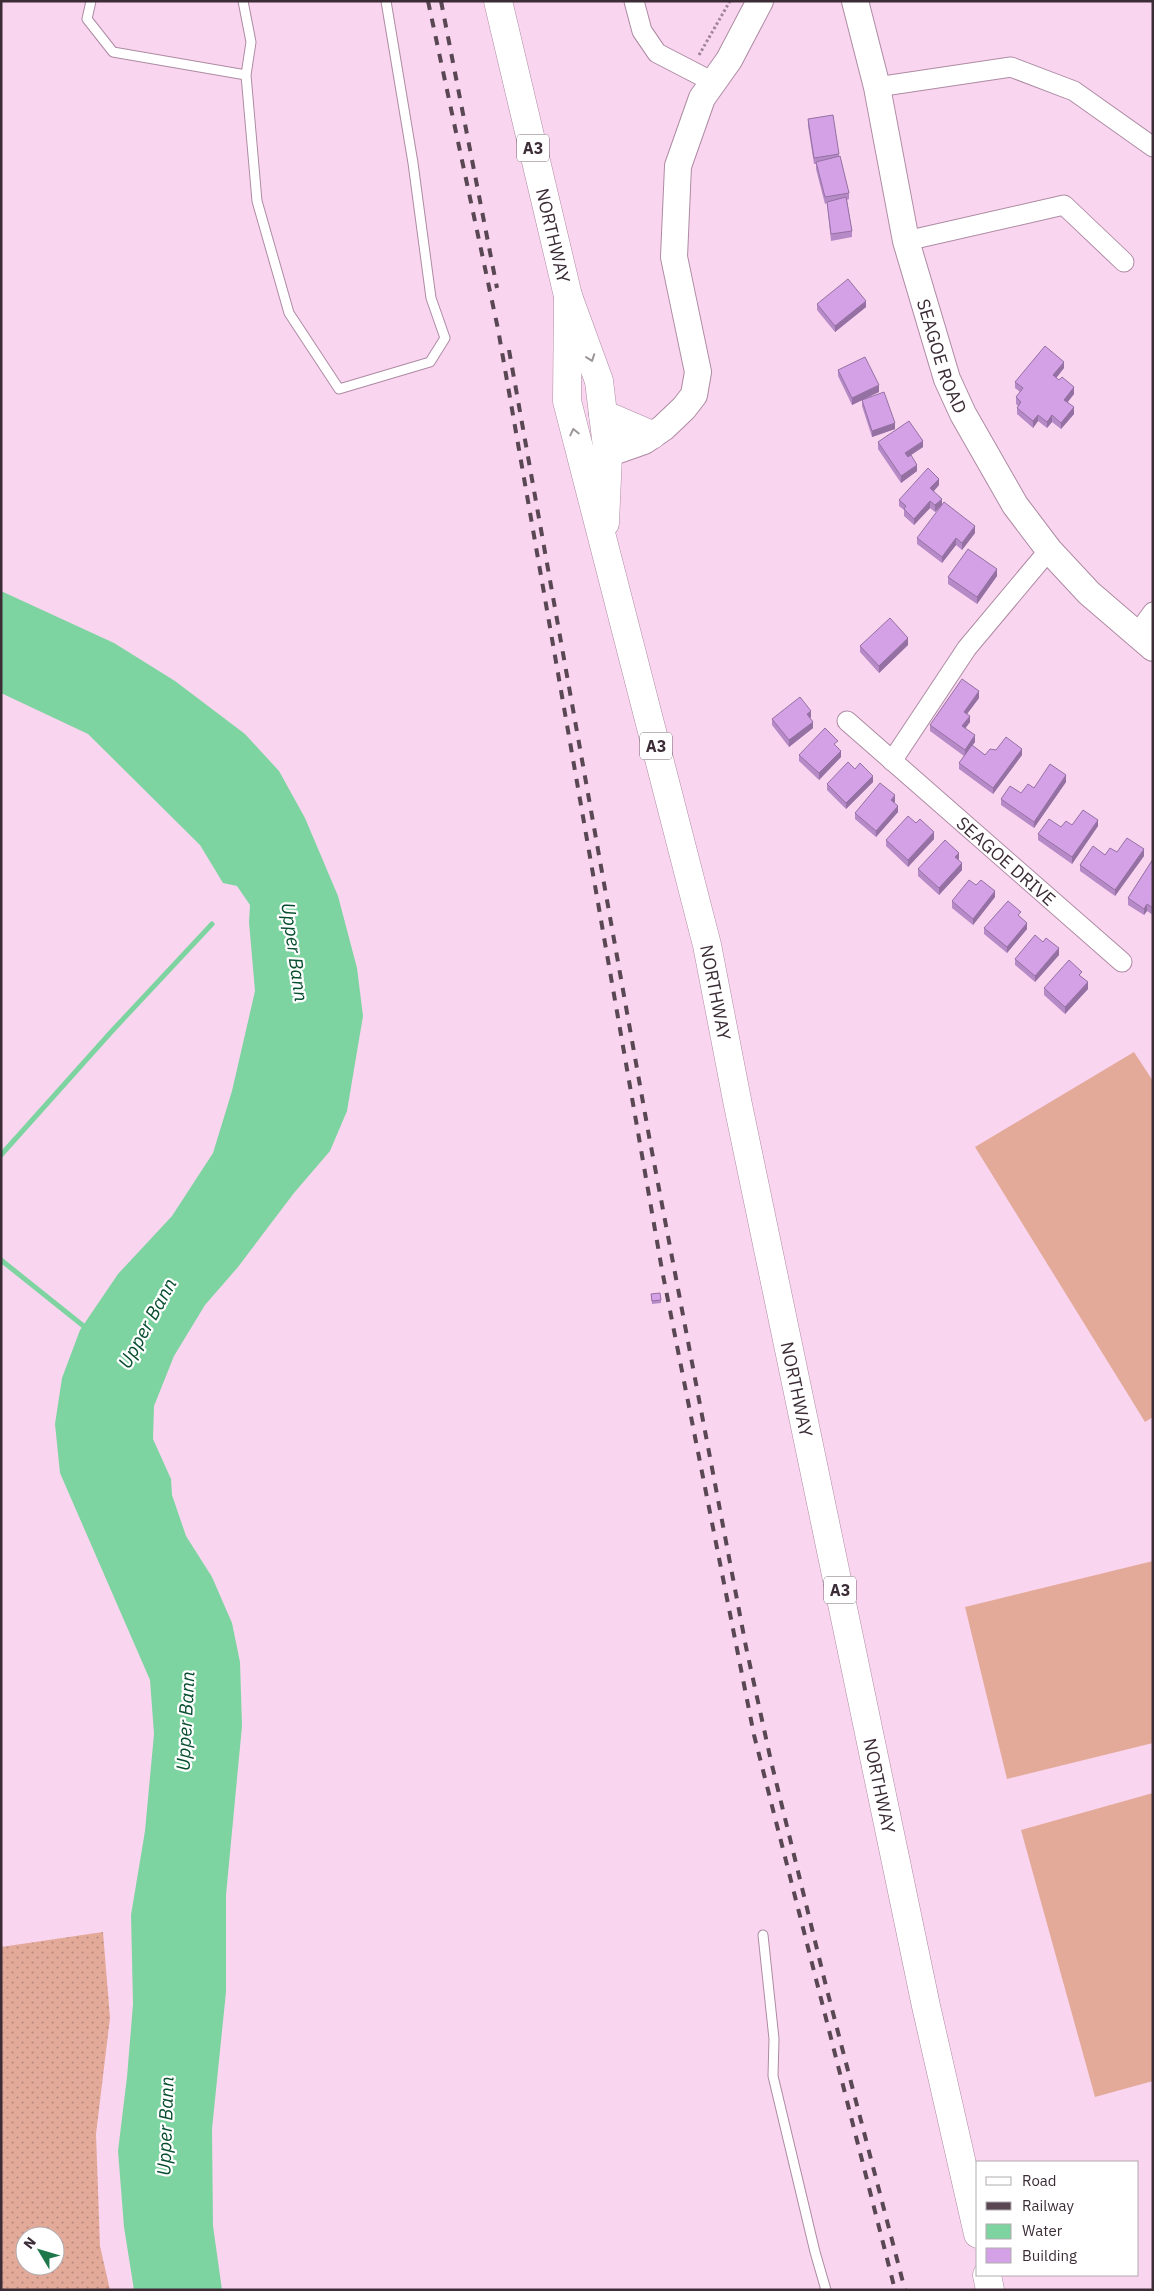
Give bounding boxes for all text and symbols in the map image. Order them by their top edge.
road number: A3 [517,134,549,162]
street label: NORTHWAY [531,186,576,286]
street label: SEAGOE ROAD [912,296,973,417]
one-way arrow [585,353,595,362]
one-way arrow [569,428,580,437]
road number: A3 [640,732,672,759]
street label: SEAGOE DRIVE [952,811,1061,910]
water label: Upper Bann [276,901,314,1003]
street label: NORTHWAY [696,943,737,1042]
water label: Upper Bann [112,1274,182,1372]
street label: NORTHWAY [776,1339,819,1439]
road number: A3 [824,1576,856,1604]
water label: Upper Bann [170,1671,200,1771]
street label: NORTHWAY [859,1736,901,1836]
water label: Upper Bann [151,2076,179,2176]
legend [976,2161,1139,2276]
text: Road [1022,2171,1057,2190]
text: Railway [1022,2196,1075,2215]
text: Water [1022,2221,1063,2240]
north arrow [15,2226,65,2276]
text: N [20,2233,40,2253]
text: Building [1022,2246,1077,2265]

